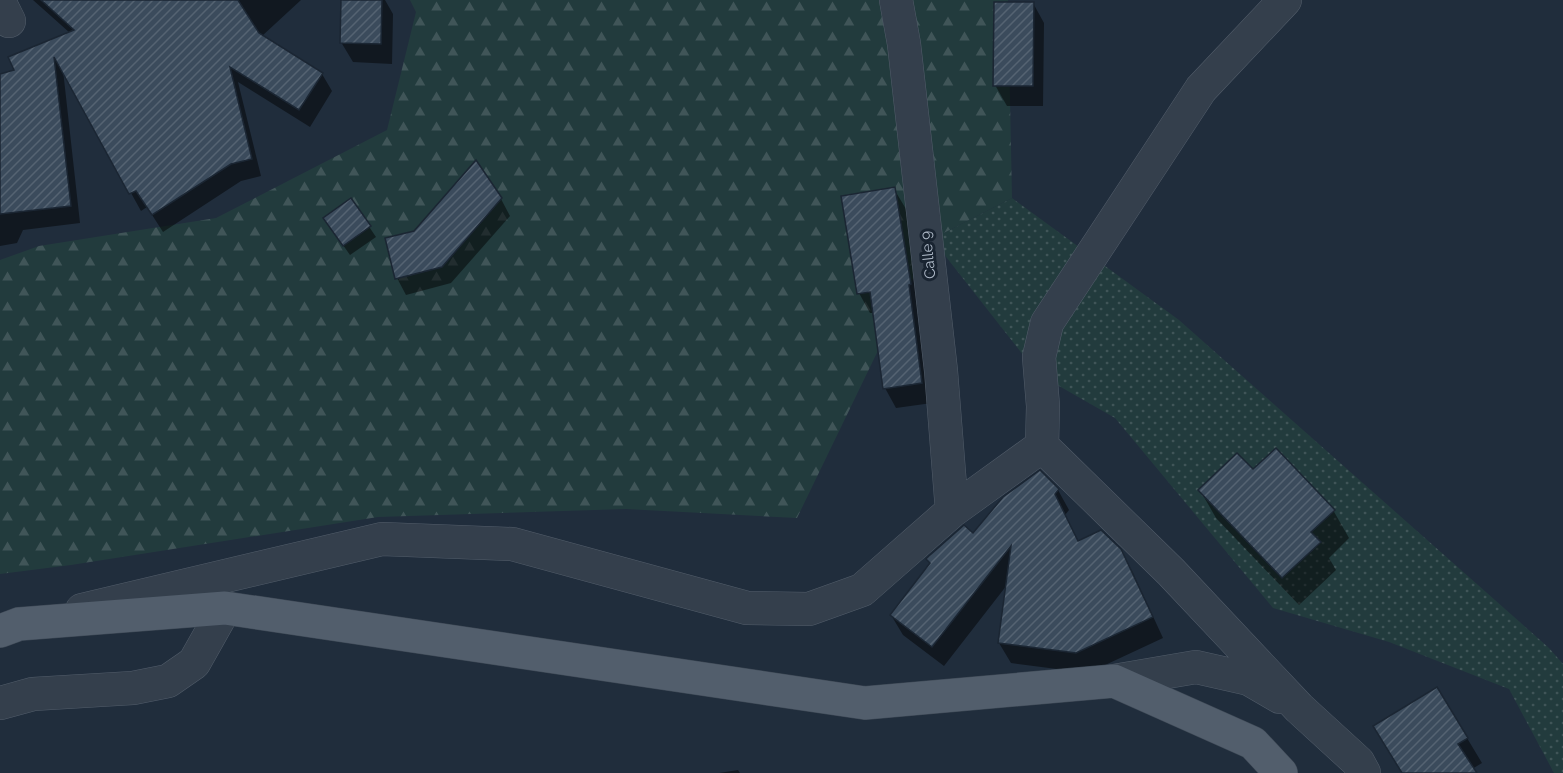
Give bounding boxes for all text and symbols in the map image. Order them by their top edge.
street label: Calle 9 [917,230,939,280]

